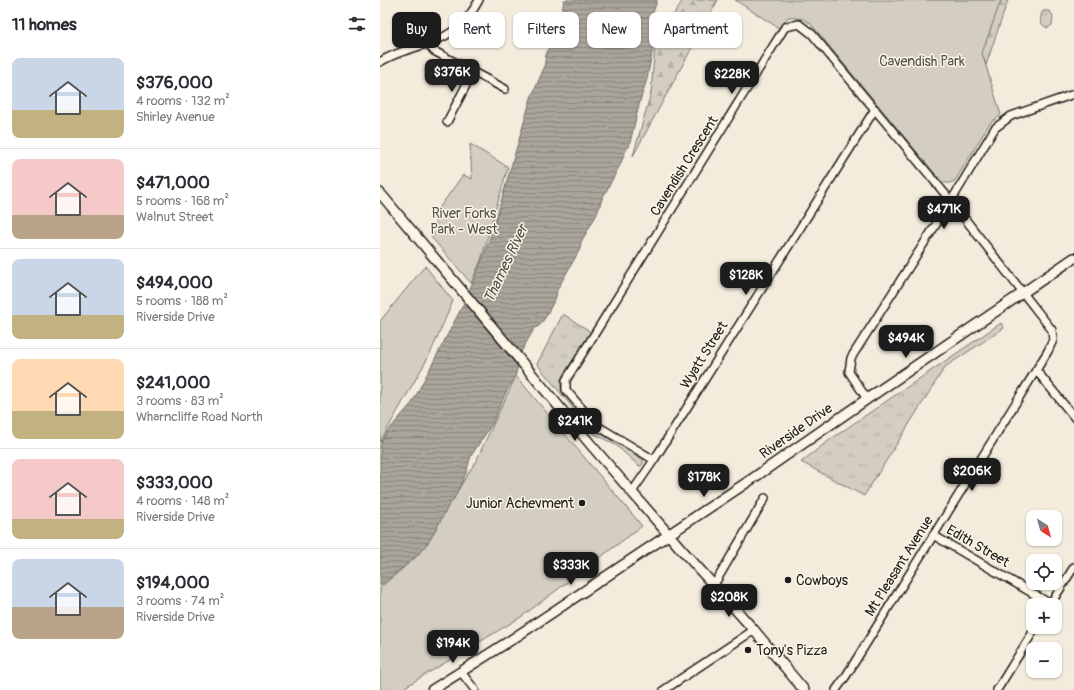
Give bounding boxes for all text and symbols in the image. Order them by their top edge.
chip: Buy [392,12,441,48]
chip: Rent [449,12,505,48]
chip: Filters [513,12,579,48]
chip: New [587,12,641,48]
chip: Apartment [649,12,742,48]
icon: filters [346,13,368,35]
text: 11 homes [12,14,77,35]
park label: Cavendish Park [879,53,965,70]
pin: $376K [424,59,480,93]
pin: $228K [704,61,760,95]
text: $376K [434,64,470,80]
text: $228K [714,66,750,82]
text: $376,000 [136,72,213,93]
icon: home [44,74,92,122]
text: 4 rooms · 132 m² [136,93,230,109]
text: Shirley Avenue [136,109,215,125]
street label: Cavendish Crescent [646,112,722,219]
text: $471,000 [136,172,210,193]
icon: home [44,175,92,223]
text: 5 rooms · 168 m² [136,193,229,209]
pin: $471K [916,196,972,230]
text: $471K [927,201,961,217]
park label: River Forks Park - West [430,205,498,238]
text: Walnut Street [136,209,213,225]
water label: Thames River [480,220,533,306]
pin: $128K [718,262,774,296]
text: $128K [729,267,763,283]
text: $494,000 [136,272,213,293]
icon: home [44,275,92,323]
text: 5 rooms · 188 m² [136,293,228,309]
text: Riverside Drive [136,309,215,325]
street label: Wyatt Street [677,318,732,392]
pin: $494K [878,325,934,359]
text: $494K [888,330,924,346]
text: $241,000 [136,372,210,393]
icon: home [44,375,92,423]
text: 3 rooms · 83 m² [136,393,224,409]
street label: Riverside Drive [756,400,836,462]
pin: $241K [547,408,603,442]
text: Wharncliffe Road North [136,409,262,425]
text: $241K [558,413,592,429]
pin: $206K [944,458,1000,492]
text: $206K [953,463,991,479]
pin: $178K [676,464,732,498]
text: $178K [687,469,721,485]
text: $333,000 [136,472,213,493]
icon: home [44,475,92,523]
text: 4 rooms · 148 m² [136,493,229,509]
place label: Junior Achevment [466,495,574,512]
marker: Junior Achevment [577,498,587,508]
text: Riverside Drive [136,509,215,525]
north arrow [1026,510,1062,546]
map controls [1026,510,1062,678]
street label: Mt Pleasant Avenue [861,513,937,619]
street label: Edith Street [944,521,1013,571]
pin: $333K [543,552,599,586]
button: locate [1026,554,1062,590]
text: $333K [553,557,589,573]
text: $194,000 [136,572,210,593]
place label: Cowboys [796,572,849,589]
icon: home [44,575,92,623]
marker: Cowboys [783,575,793,585]
pin: $208K [701,584,757,618]
text: $208K [710,589,748,605]
text: 3 rooms · 74 m² [136,593,224,609]
button: + [1026,598,1062,634]
text: Riverside Drive [136,609,215,625]
pin: $194K [425,630,481,664]
text: $194K [436,635,470,651]
place label: Tony's Pizza [756,642,827,659]
button: − [1026,642,1062,678]
marker: Tony's Pizza [743,645,753,655]

